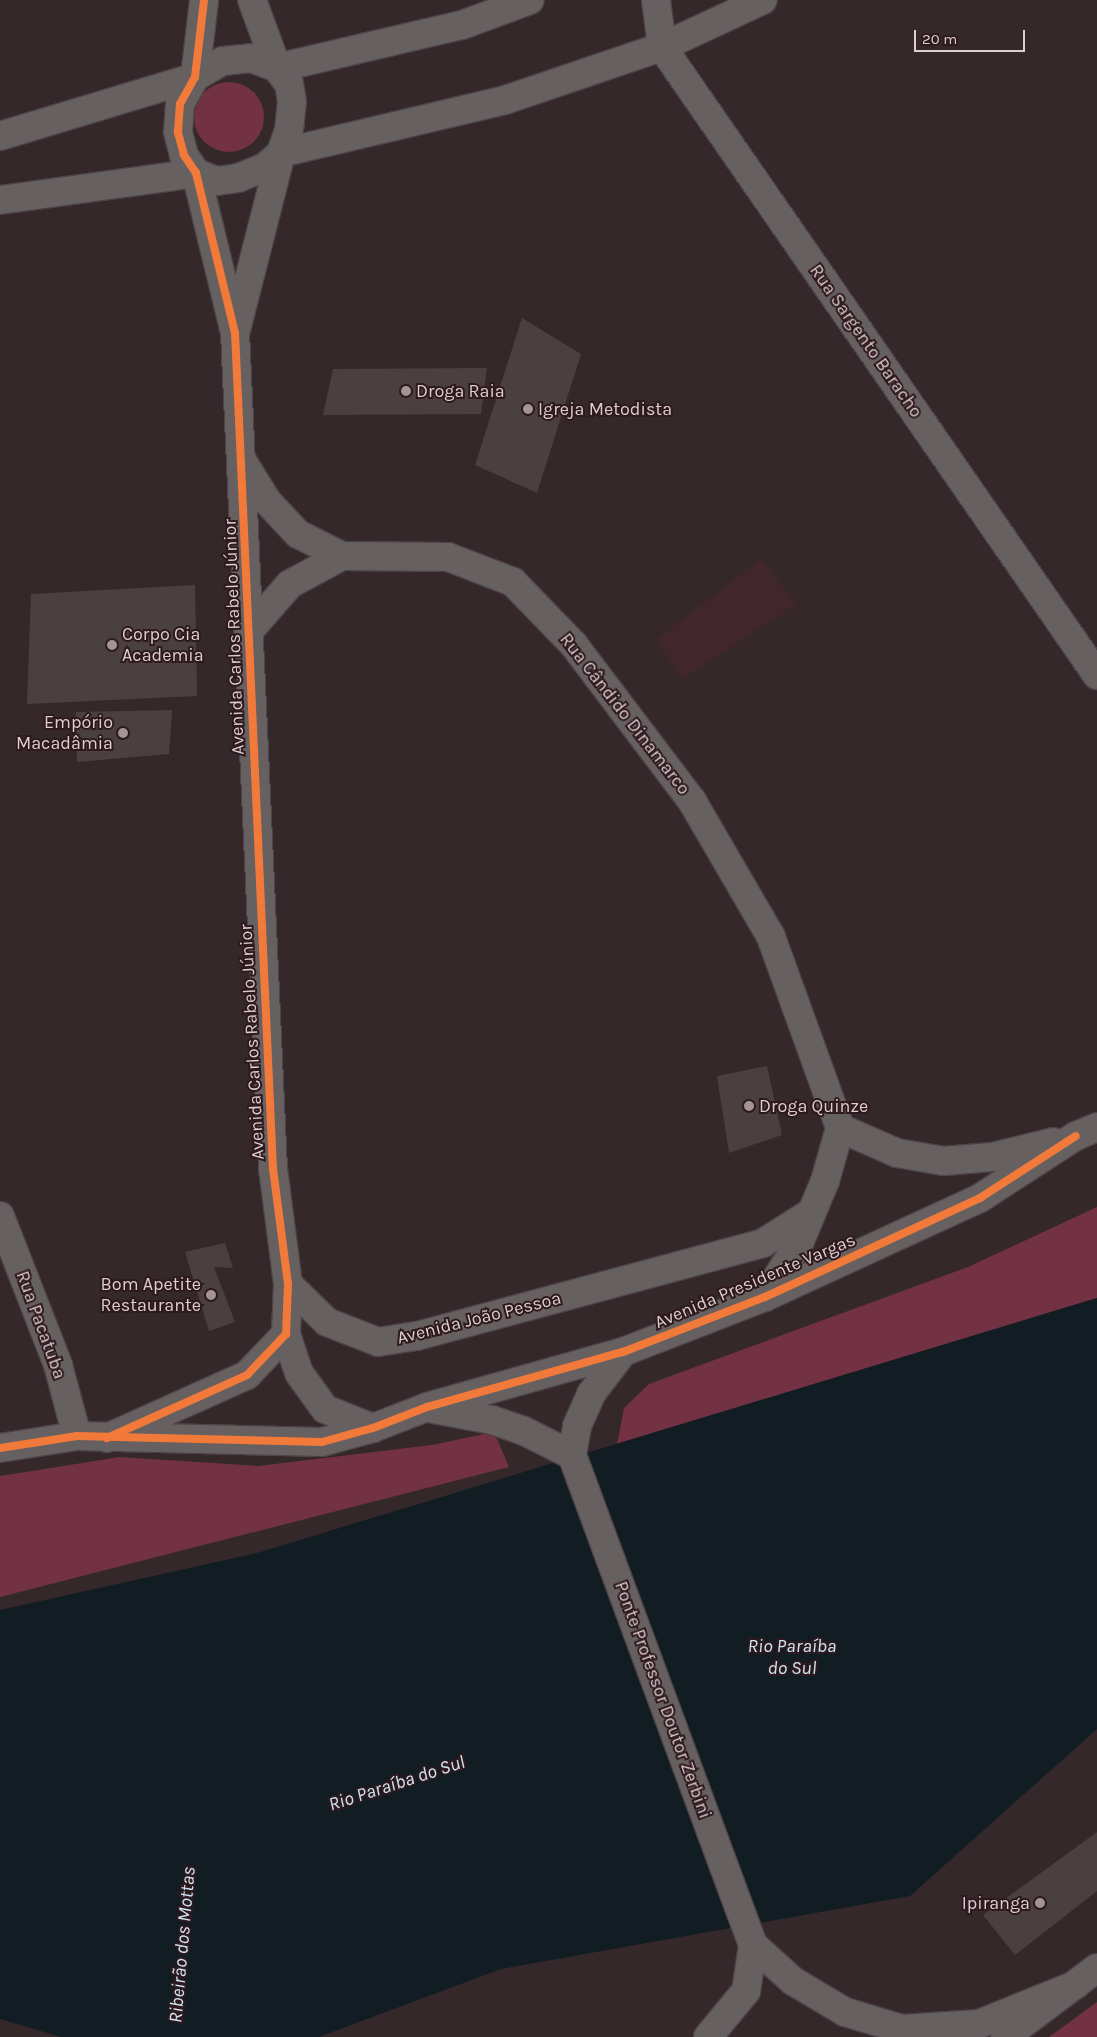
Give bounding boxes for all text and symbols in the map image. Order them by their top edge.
scale bar [917,20,1028,52]
text: 20 m [922,30,957,48]
street label: Rua Sargento Baracho [805,260,927,422]
place label: Droga Raia [416,380,505,402]
marker: Droga Raia [400,385,412,397]
place label: Igreja Metodista [538,398,672,420]
marker: Igreja Metodista [522,403,534,415]
street label: Avenida Carlos Rabelo Júnior [219,519,249,755]
place label: Corpo Cia Academia [122,624,204,666]
street label: Rua Cândido Dinamarco [555,629,695,799]
marker: Corpo Cia Academia [106,639,118,651]
place label: Empório Macadâmia [16,712,113,754]
marker: Empório Macadâmia [117,727,129,739]
street label: Avenida Carlos Rabelo Júnior [235,924,269,1160]
place label: Droga Quinze [759,1095,868,1117]
marker: Droga Quinze [743,1100,755,1112]
street label: Avenida Presidente Vargas [651,1229,859,1333]
street label: Rua Pacatuba [11,1268,71,1382]
place label: Bom Apetite Restaurante [100,1274,201,1316]
street label: Avenida João Pessoa [395,1287,563,1349]
marker: Bom Apetite Restaurante [205,1289,217,1301]
street label: Ponte Professor Doutor Zerbini [610,1578,716,1822]
water label: Rio Paraíba do Sul [748,1636,836,1680]
water label: Rio Paraíba do Sul [326,1751,468,1817]
water label: Ribeirão dos Mottas [165,1866,201,2024]
place label: Ipiranga [962,1892,1030,1914]
marker: Ipiranga [1034,1897,1046,1909]

